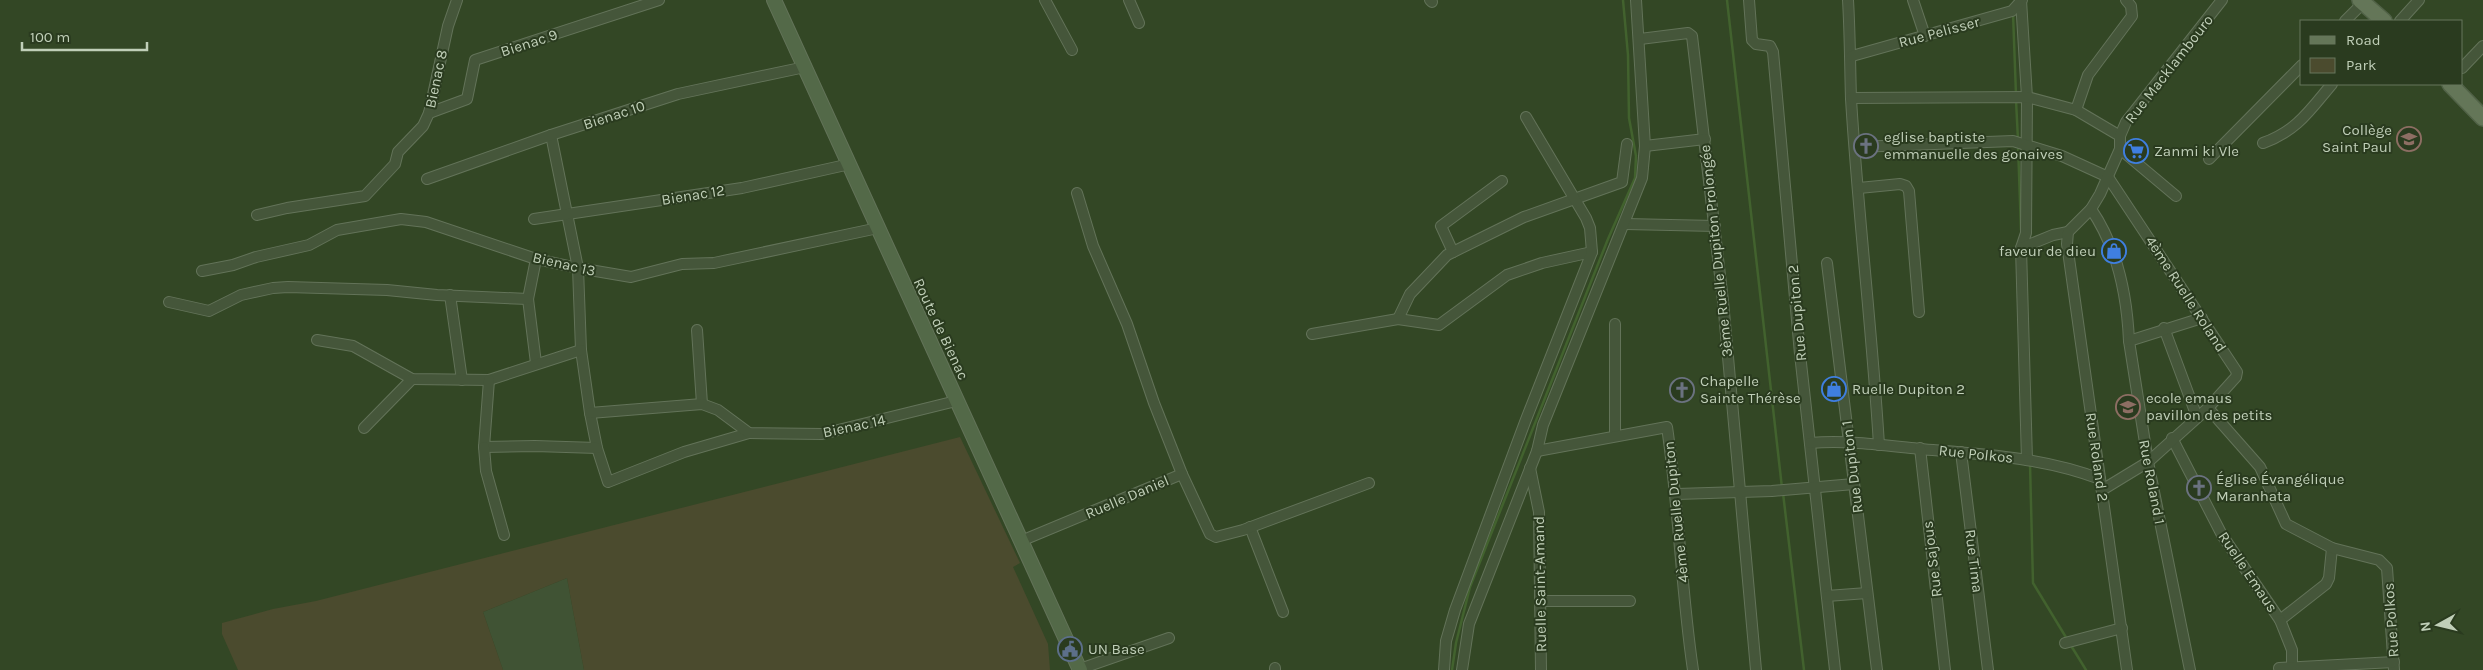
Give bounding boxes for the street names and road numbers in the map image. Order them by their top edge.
street label: Rue Macklambouro [2121,11,2217,127]
street label: Rue Pelisser [1897,12,1982,51]
street label: Bienac 9 [498,25,560,61]
street label: Bienac 8 [421,48,451,110]
street label: Bienac 10 [581,97,647,133]
street label: 3ème Ruelle Dupiton Prolongée [1696,144,1736,358]
street label: Bienac 12 [660,181,726,209]
street label: 4ème Ruelle Roland [2142,233,2230,355]
street label: Bienac 13 [531,248,597,280]
street label: Rue Dupiton 2 [1784,264,1810,362]
street label: Route de Bienac [910,275,972,383]
street label: Bienac 14 [821,410,888,441]
street label: Rue Roland 2 [2082,411,2112,503]
street label: Rue Dupiton 1 [1837,420,1867,514]
street label: Rue Roland 1 [2135,438,2169,526]
street label: 4ème Ruelle Dupiton [1660,440,1692,584]
street label: Rue Polkos [1938,441,2014,467]
street label: Ruelle Daniel [1082,471,1172,523]
street label: Ruelle Saint-Amand [1530,516,1550,652]
street label: Rue Sajous [1918,520,1946,598]
street label: Rue Tima [1961,528,1987,594]
street label: Ruelle Emaus [2214,528,2282,616]
street label: Rue Polkos [2379,582,2403,658]

